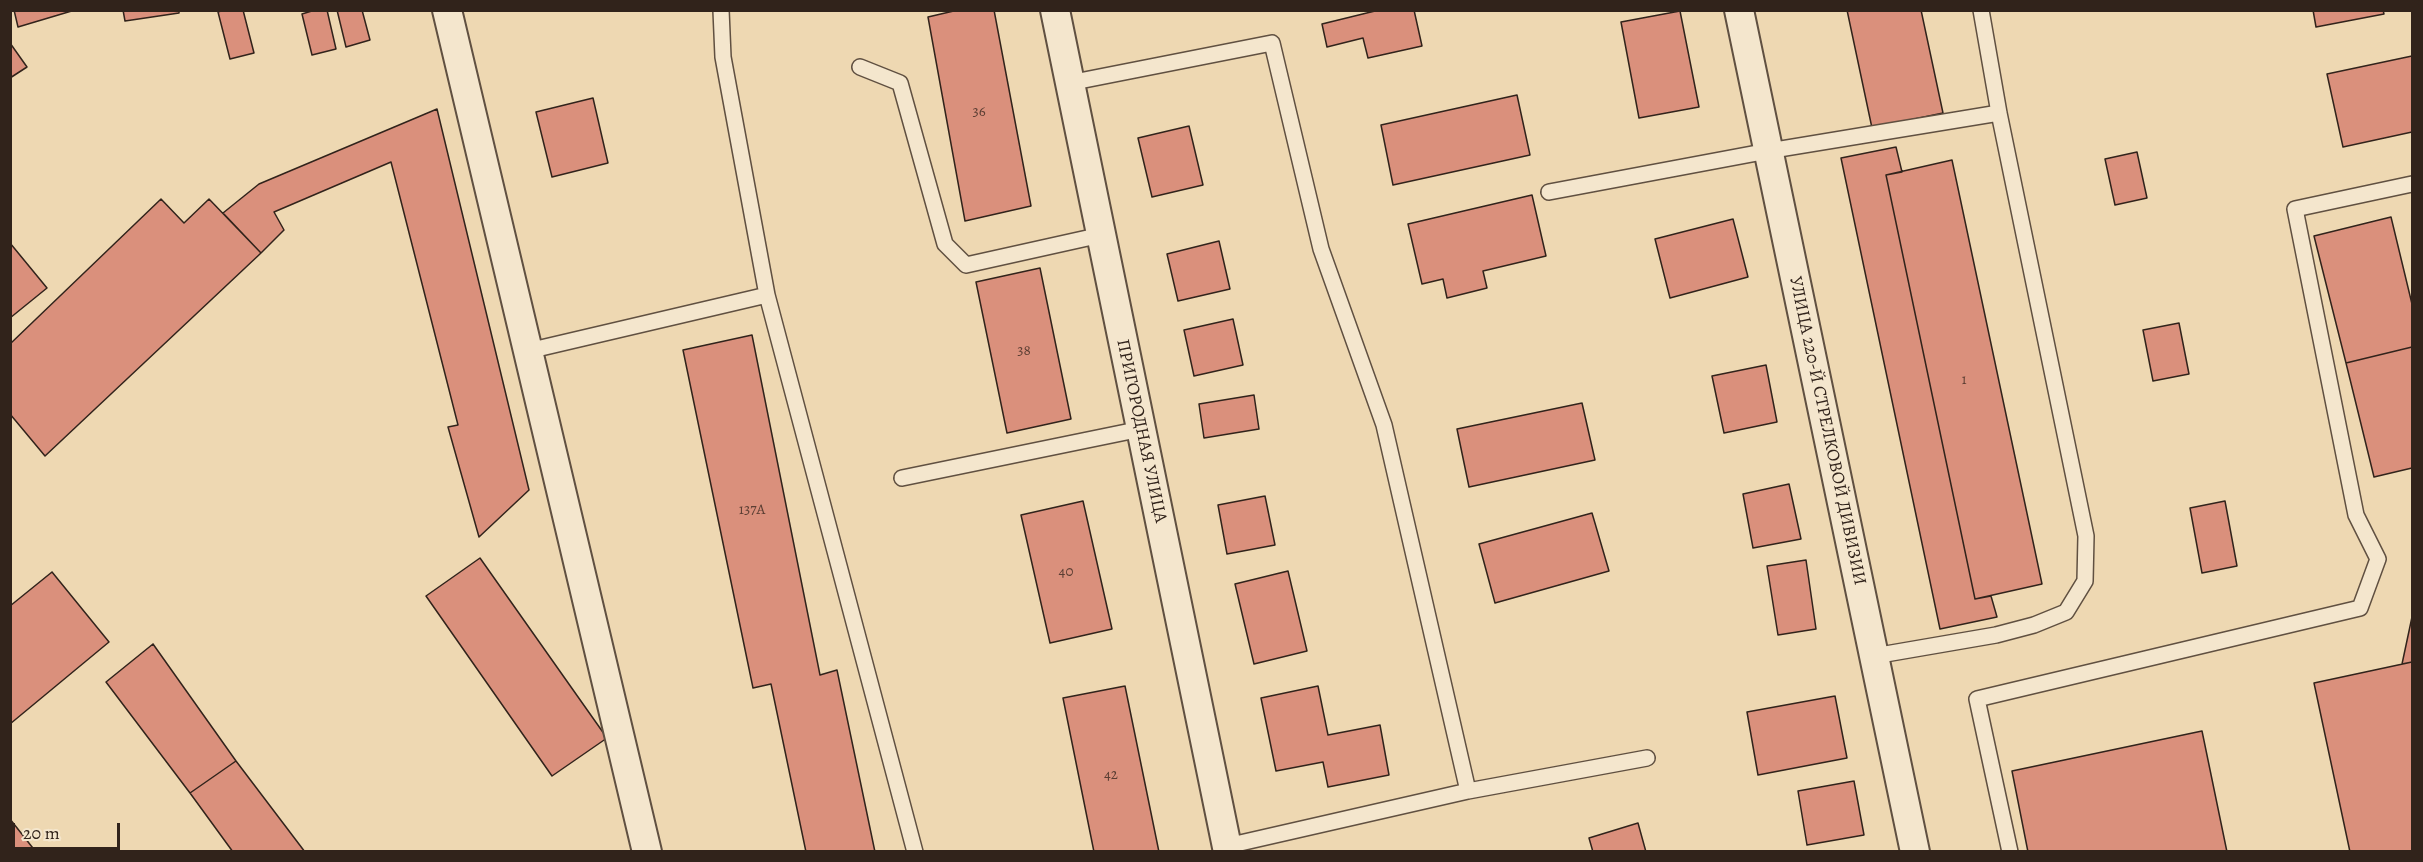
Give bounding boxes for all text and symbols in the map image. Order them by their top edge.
house number: 36 [972,103,986,121]
street label: УЛИЦА 220-Й СТРЕЛКОВОЙ ДИВИЗИИ [1784,275,1870,587]
street label: ПРИГОРОДНАЯ УЛИЦА [1111,337,1171,525]
house number: 38 [1017,342,1031,360]
house number: 1 [1961,371,1967,389]
house number: 137А [739,501,765,519]
house number: 40 [1059,563,1073,581]
house number: 42 [1104,766,1118,784]
scale bar [15,811,123,849]
text: 20 m [23,821,60,845]

